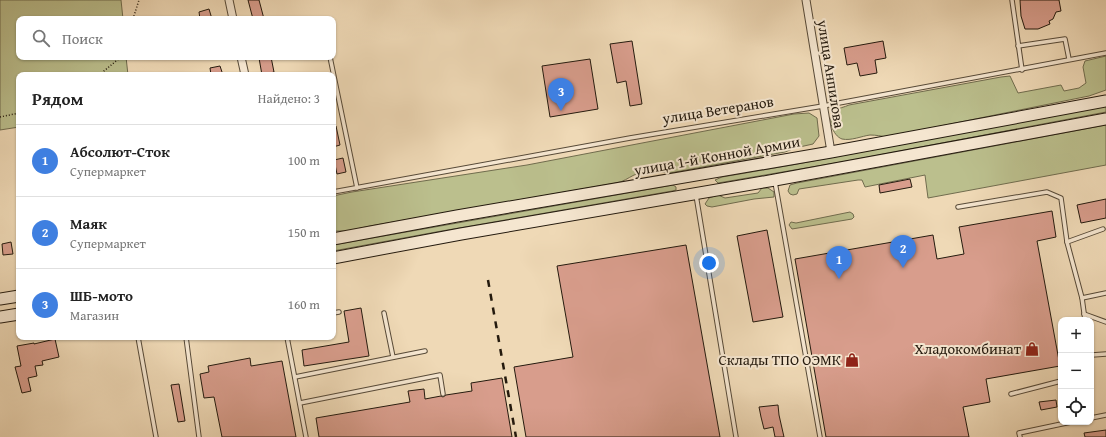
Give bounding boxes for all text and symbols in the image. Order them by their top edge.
search box [16,16,336,60]
street label: улица Анпилова [812,17,851,130]
icon: search [30,27,52,49]
text: Поиск [62,28,103,49]
pin: 3 [548,78,574,111]
text: Рядом [32,86,83,111]
text: Найдено: 3 [258,89,320,108]
street label: улица Ветеранов [660,90,775,129]
street label: улица 1-й Конной Армии [631,131,802,181]
text: Абсолют-Сток [70,141,170,162]
text: 1 [42,151,48,170]
text: 100 m [288,151,320,170]
text: Супермаркет [70,162,146,181]
text: Маяк [70,213,107,234]
text: 2 [42,223,48,242]
text: 150 m [288,223,320,242]
text: Супермаркет [70,234,146,253]
pin: 2 [890,235,916,268]
pin: 1 [826,246,852,279]
your location [699,253,719,273]
text: ШБ-мото [70,285,133,306]
text: 3 [42,295,48,314]
text: 160 m [288,295,320,314]
text: Магазин [70,306,119,325]
map controls [1058,317,1094,425]
button: + [1058,317,1094,353]
place label: Хладокомбинат [915,338,1022,359]
shop icon: Хладокомбинат [1024,341,1040,357]
place label: Склады ТПО ОЭМК [718,349,842,370]
shop icon: Склады ТПО ОЭМК [844,352,860,368]
button: − [1058,353,1094,389]
button: locate [1058,389,1094,425]

